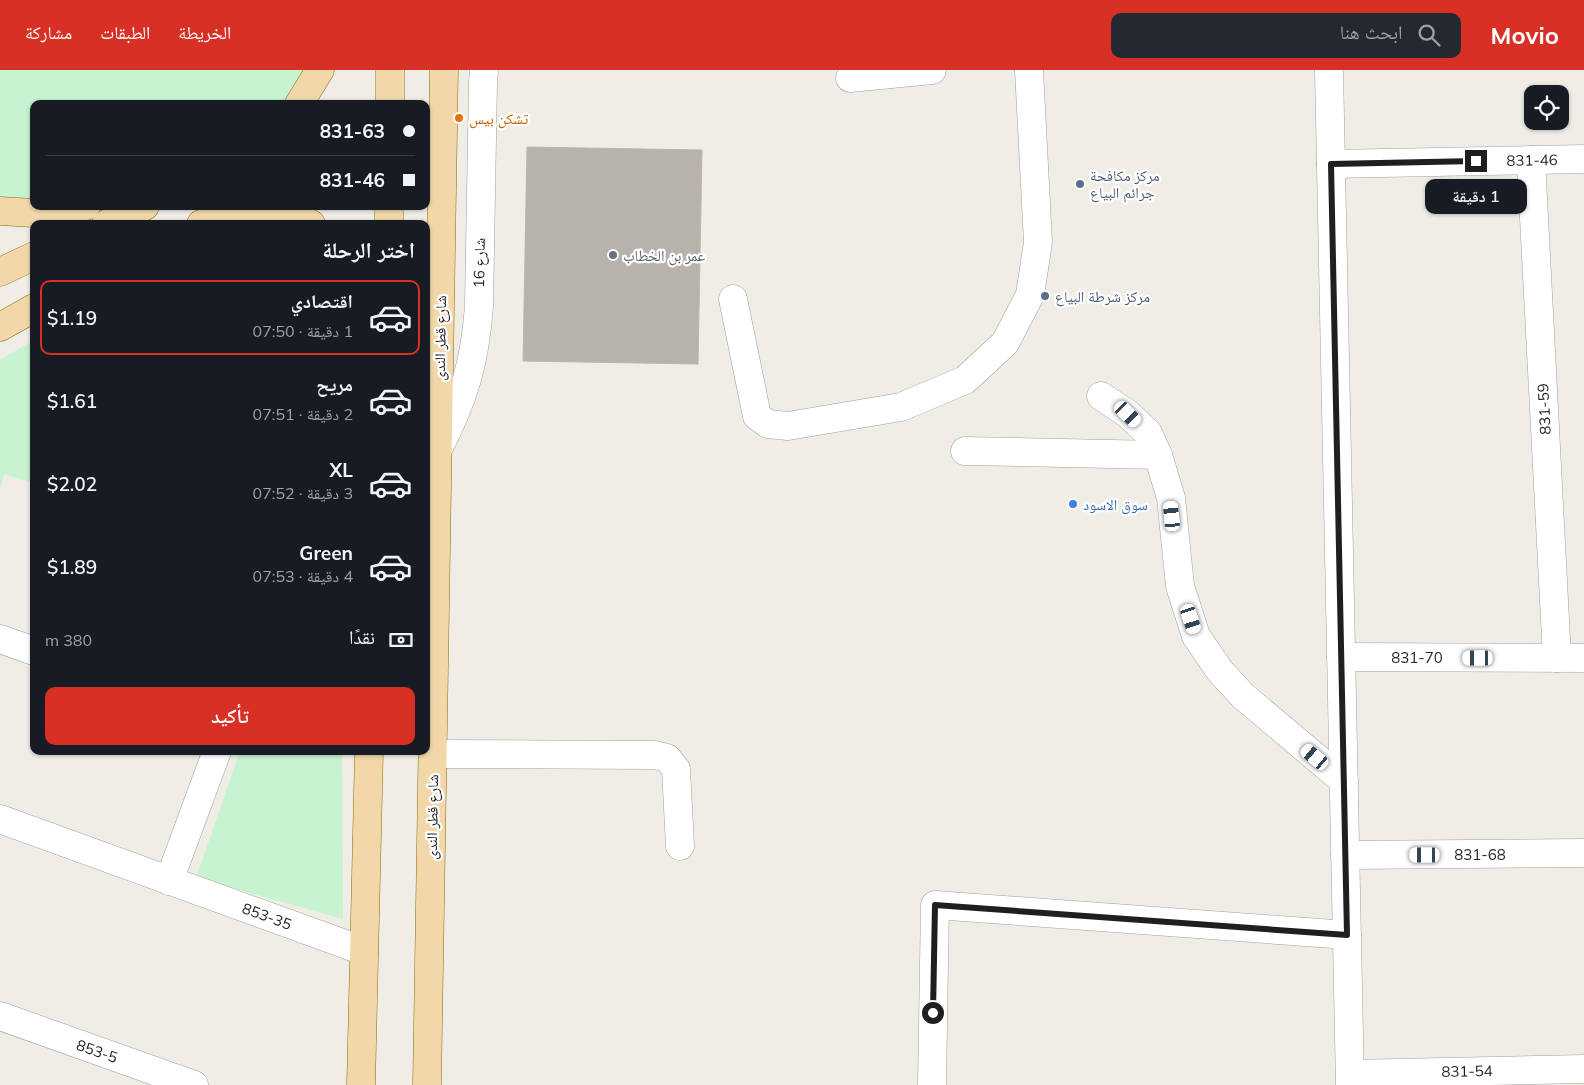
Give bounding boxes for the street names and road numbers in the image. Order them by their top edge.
street label: 831-46 [1506,150,1558,170]
street label: شارع 16 [469,237,490,288]
street label: شارع قطر الندى [430,295,451,381]
street label: 831-59 [1533,383,1555,435]
street label: 831-70 [1391,648,1443,667]
street label: شارع قطر الندى [422,774,443,860]
street label: 831-68 [1454,845,1506,864]
street label: 853-35 [240,898,294,934]
street label: 853-5 [74,1035,120,1067]
street label: 831-54 [1441,1061,1493,1081]

